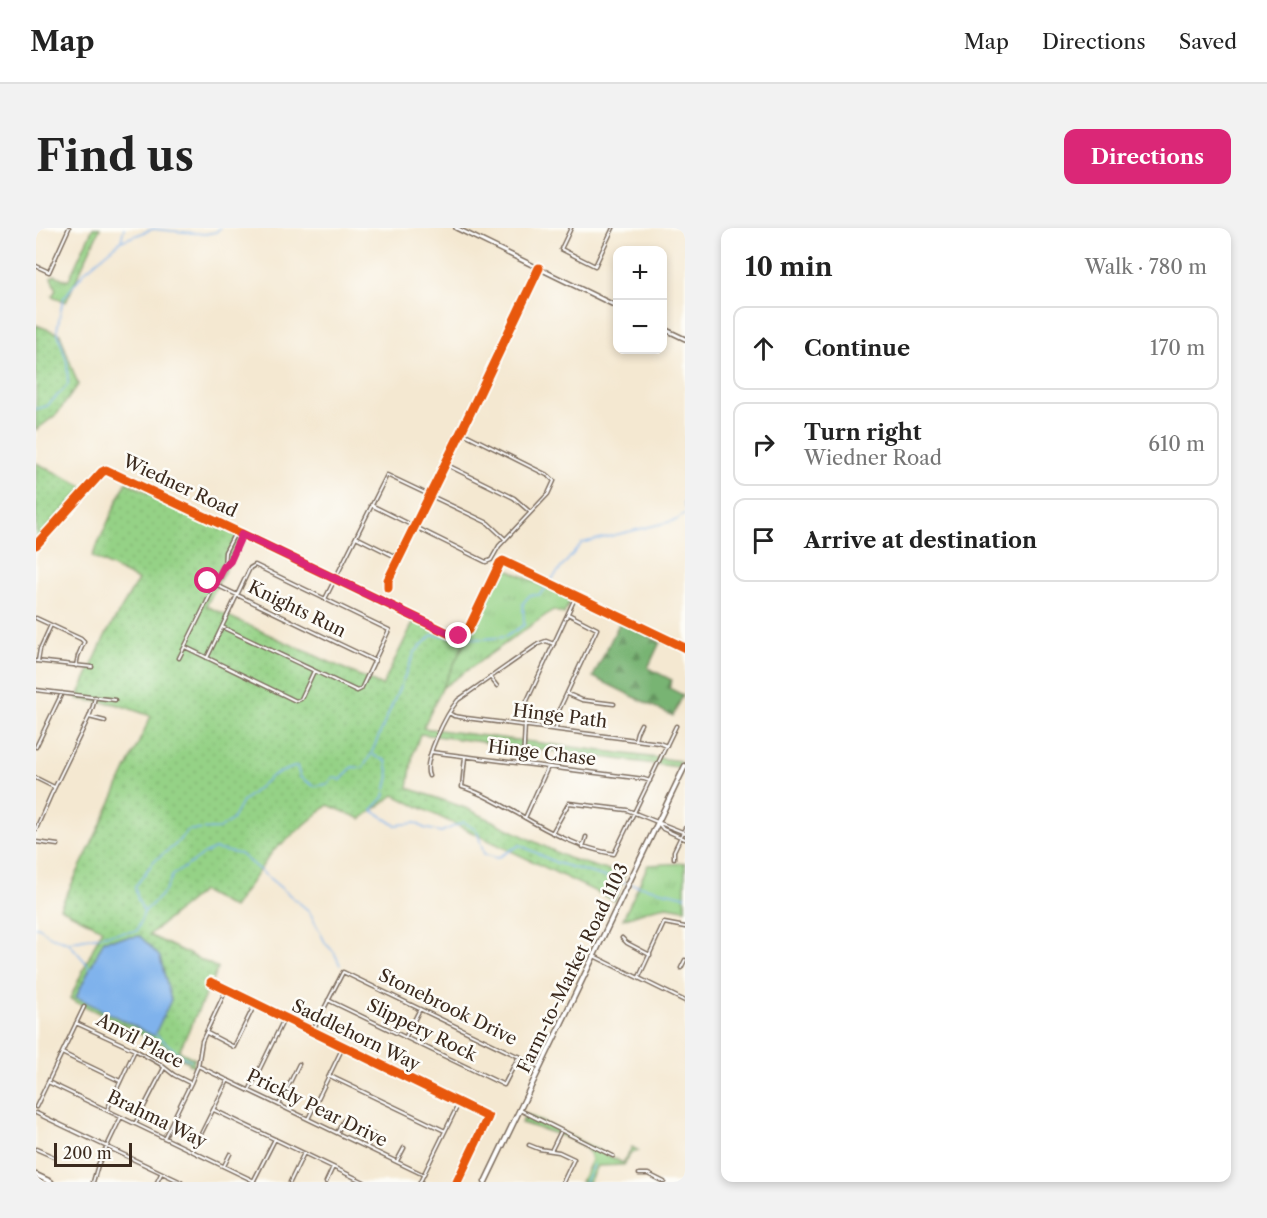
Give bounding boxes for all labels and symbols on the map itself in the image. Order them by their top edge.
street label: Wiedner Road [118,449,241,522]
route start [194,567,220,593]
street label: Knights Run [245,576,349,642]
route end [445,622,471,648]
street label: Hinge Path [511,699,609,733]
street label: Hinge Chase [487,735,597,771]
street label: Farm-to-Market Road 1103 [513,860,633,1076]
street label: Stonebrook Drive [375,964,521,1050]
street label: Saddlehorn Way [288,994,425,1076]
street label: Slippery Rock [363,994,482,1067]
street label: Anvil Place [92,1008,187,1073]
street label: Prickly Pear Drive [243,1064,391,1152]
street label: Brahma Way [104,1085,211,1153]
scale bar [54,1140,132,1168]

